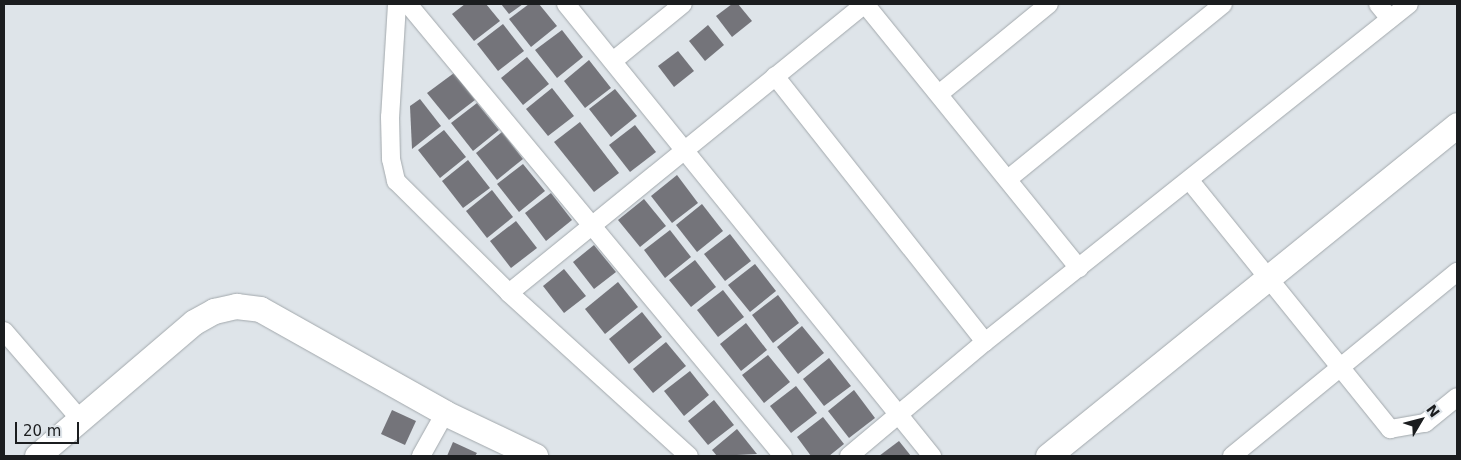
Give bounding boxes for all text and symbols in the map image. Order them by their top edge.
north arrow [1396,395,1446,445]
text: N [1423,401,1443,420]
scale bar [18,412,81,444]
text: 20 m [23,422,61,440]

